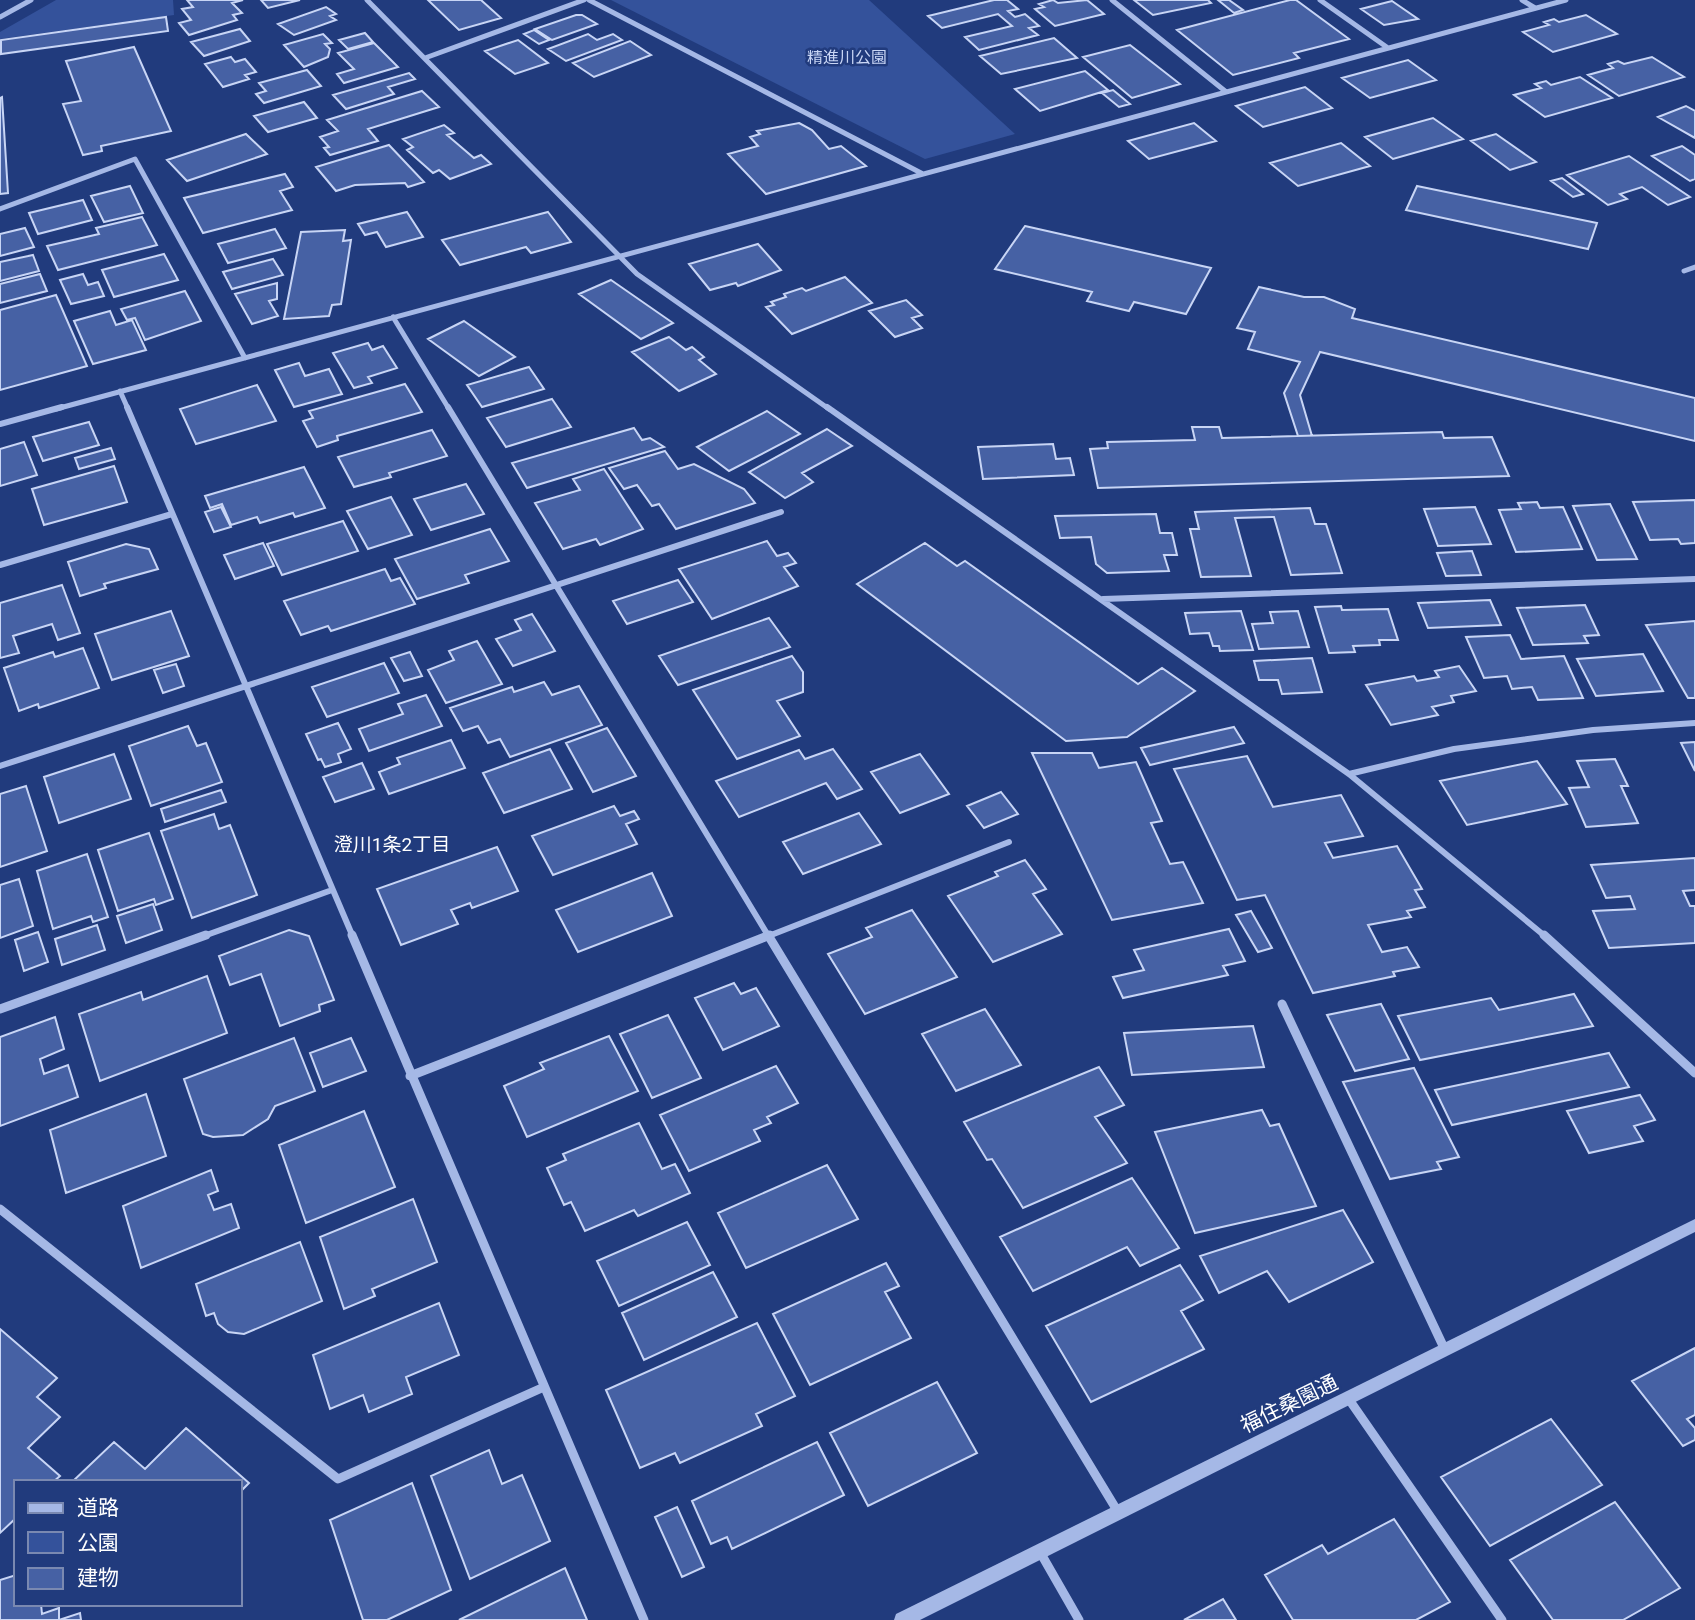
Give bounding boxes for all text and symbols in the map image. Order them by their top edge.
park label: 精進川公園 [807,48,887,67]
district label: 澄川1条2丁目 [334,833,450,856]
street label: 福住桑園通 [1237,1370,1341,1438]
legend [14,1480,242,1606]
text: 道路 [77,1496,119,1520]
text: 公園 [77,1531,119,1555]
text: 建物 [77,1566,119,1590]

